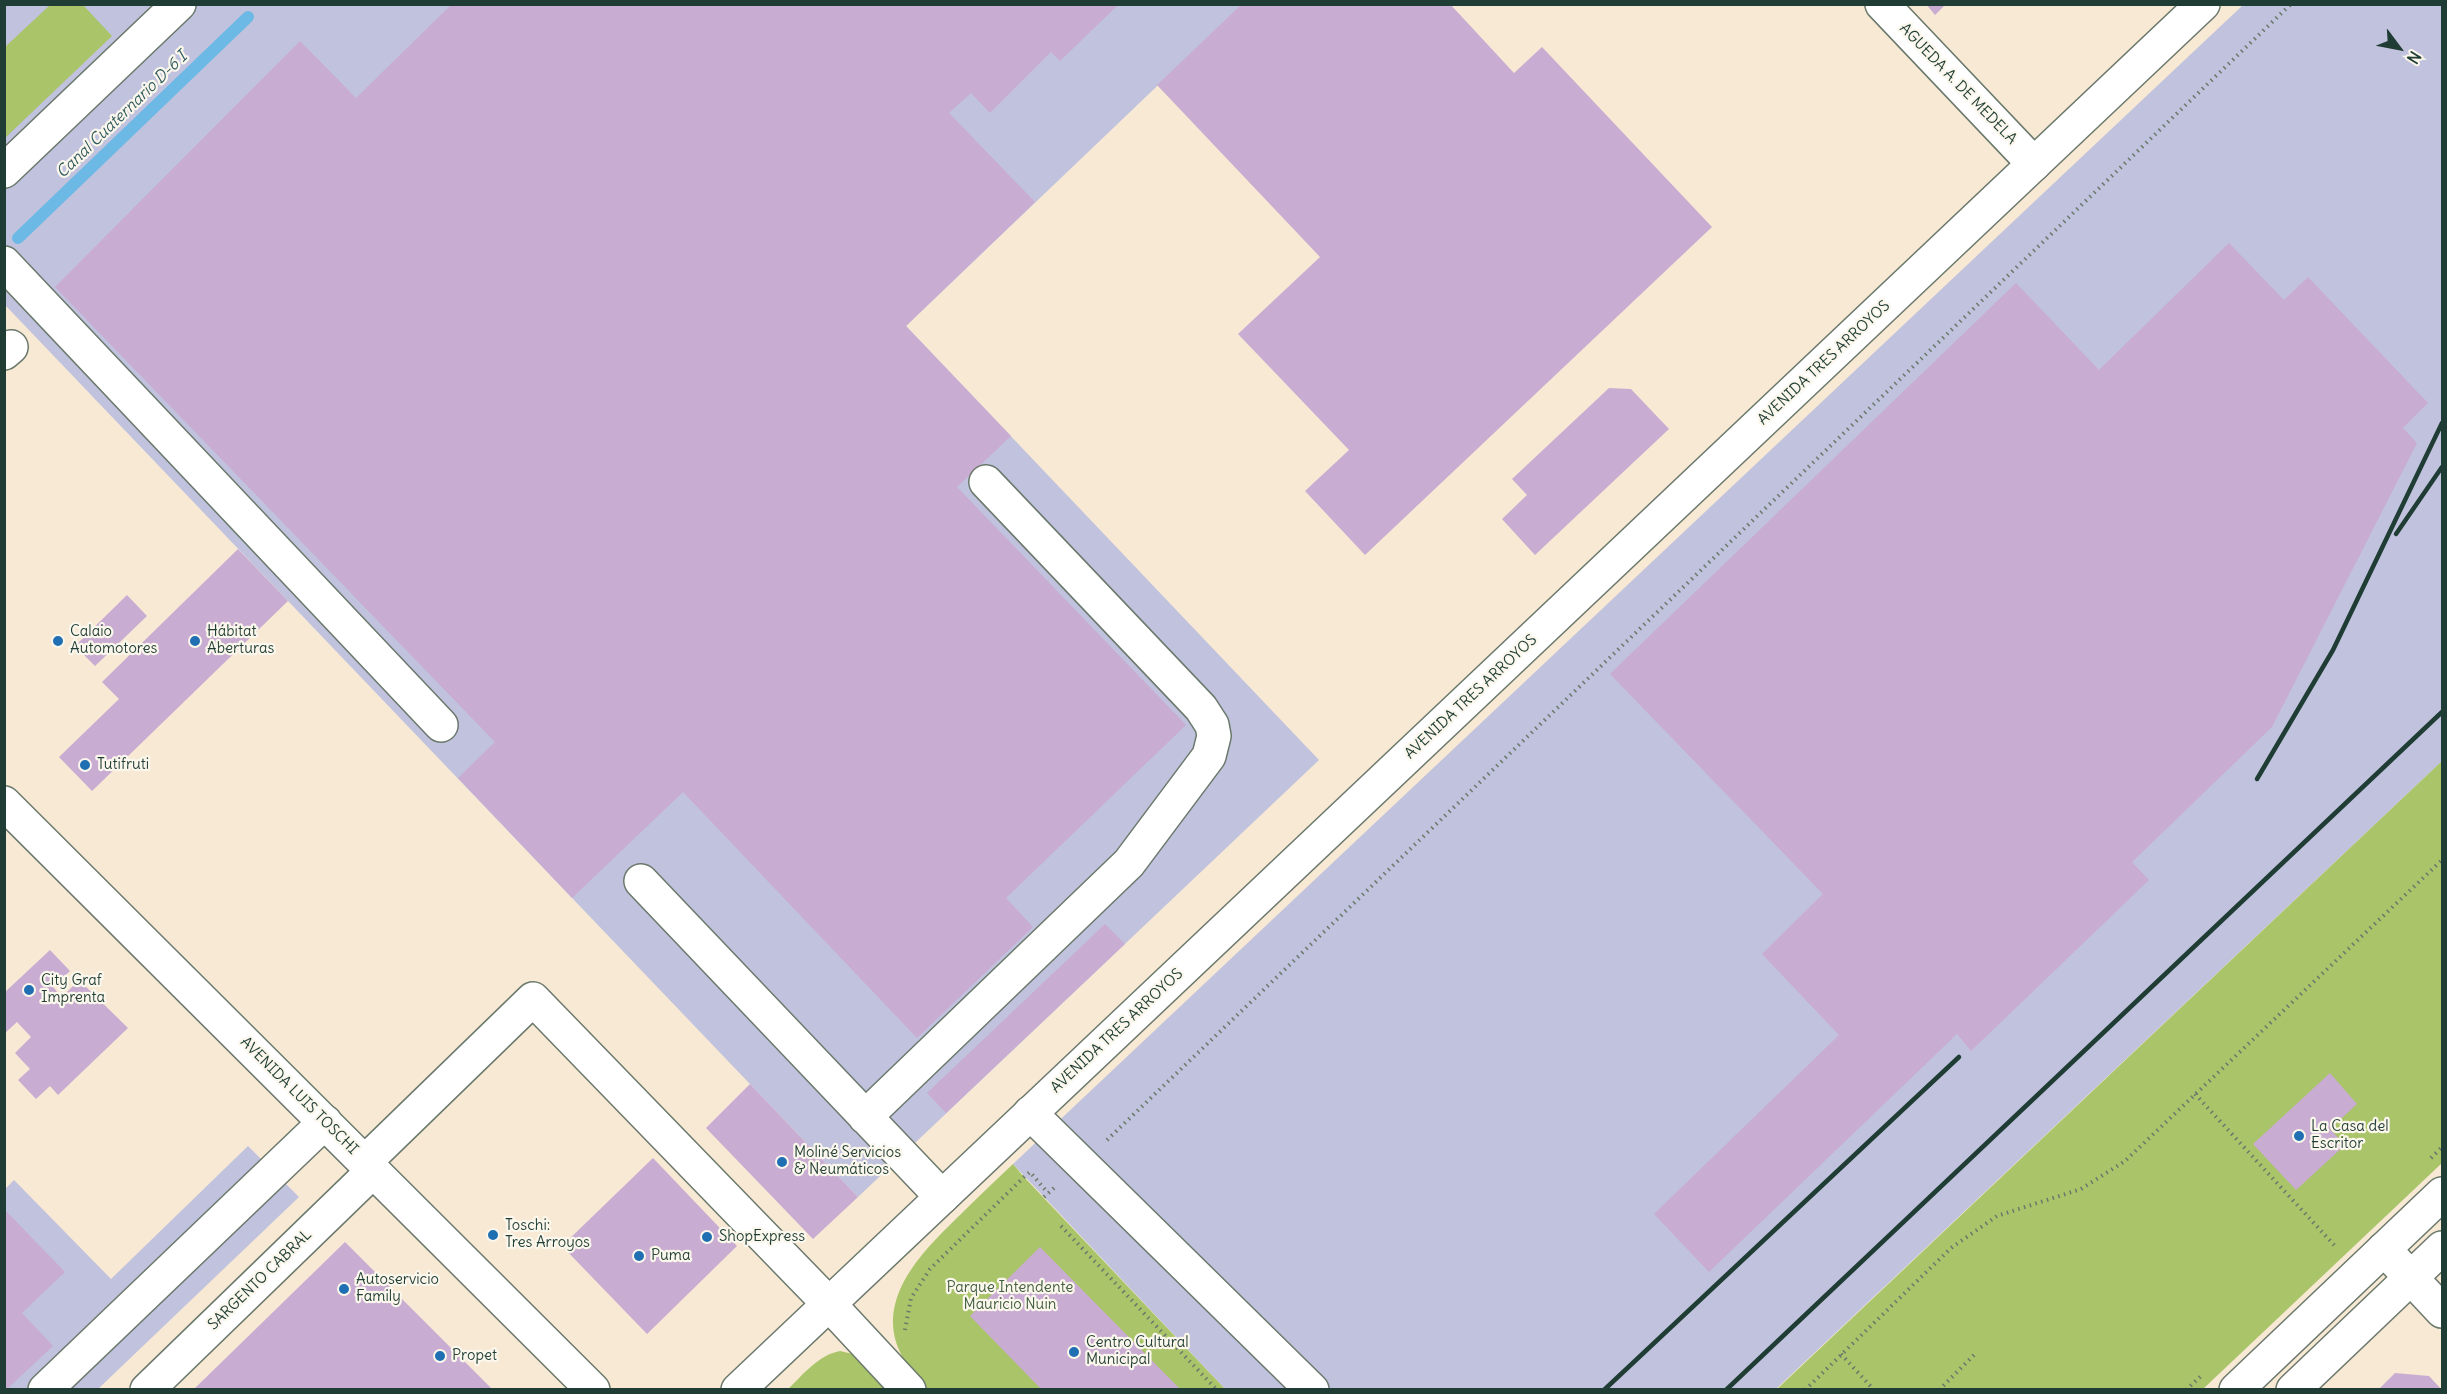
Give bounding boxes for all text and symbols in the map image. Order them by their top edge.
north arrow [2369,18,2429,78]
street label: AGUEDA A. DE MEDELA [1896,20,2020,148]
water label: Canal Cuaternario D-6 I [53,48,191,182]
text: N [2403,48,2426,68]
street label: AVENIDA TRES ARROYOS [1754,297,1894,429]
place label: Calaio Automotores [70,623,157,658]
place label: Hábitat Aberturas [207,623,274,658]
street label: AVENIDA TRES ARROYOS [1401,631,1541,763]
marker: Calaio Automotores [51,634,65,648]
marker: Hábitat Aberturas [188,634,202,648]
place label: Tutifruti [97,756,149,774]
marker: Tutifruti [78,758,92,772]
street label: AVENIDA TRES ARROYOS [1047,965,1187,1097]
place label: City Graf Imprenta [41,972,105,1007]
marker: City Graf Imprenta [22,983,36,997]
street label: AVENIDA LUIS TOSCHI [236,1033,362,1159]
place label: La Casa del Escritor [2311,1118,2389,1153]
marker: La Casa del Escritor [2292,1129,2306,1143]
place label: Moliné Servicios & Neumáticos [794,1144,901,1179]
marker: Moliné Servicios & Neumáticos [775,1155,789,1169]
place label: Toschi: Tres Arroyos [505,1217,590,1252]
street label: SARGENTO CABRAL [205,1226,315,1334]
marker: Toschi: Tres Arroyos [486,1228,500,1242]
place label: ShopExpress [719,1228,805,1246]
marker: ShopExpress [700,1230,714,1244]
place label: Puma [651,1247,690,1265]
marker: Puma [632,1249,646,1263]
place label: Autoservicio Family [356,1271,439,1306]
park label: Parque Intendente Mauricio Nuin [947,1279,1073,1314]
marker: Autoservicio Family [337,1282,351,1296]
place label: Centro Cultural Municipal [1086,1334,1189,1369]
marker: Centro Cultural Municipal [1067,1345,1081,1359]
place label: Propet [452,1347,497,1365]
marker: Propet [433,1349,447,1363]

